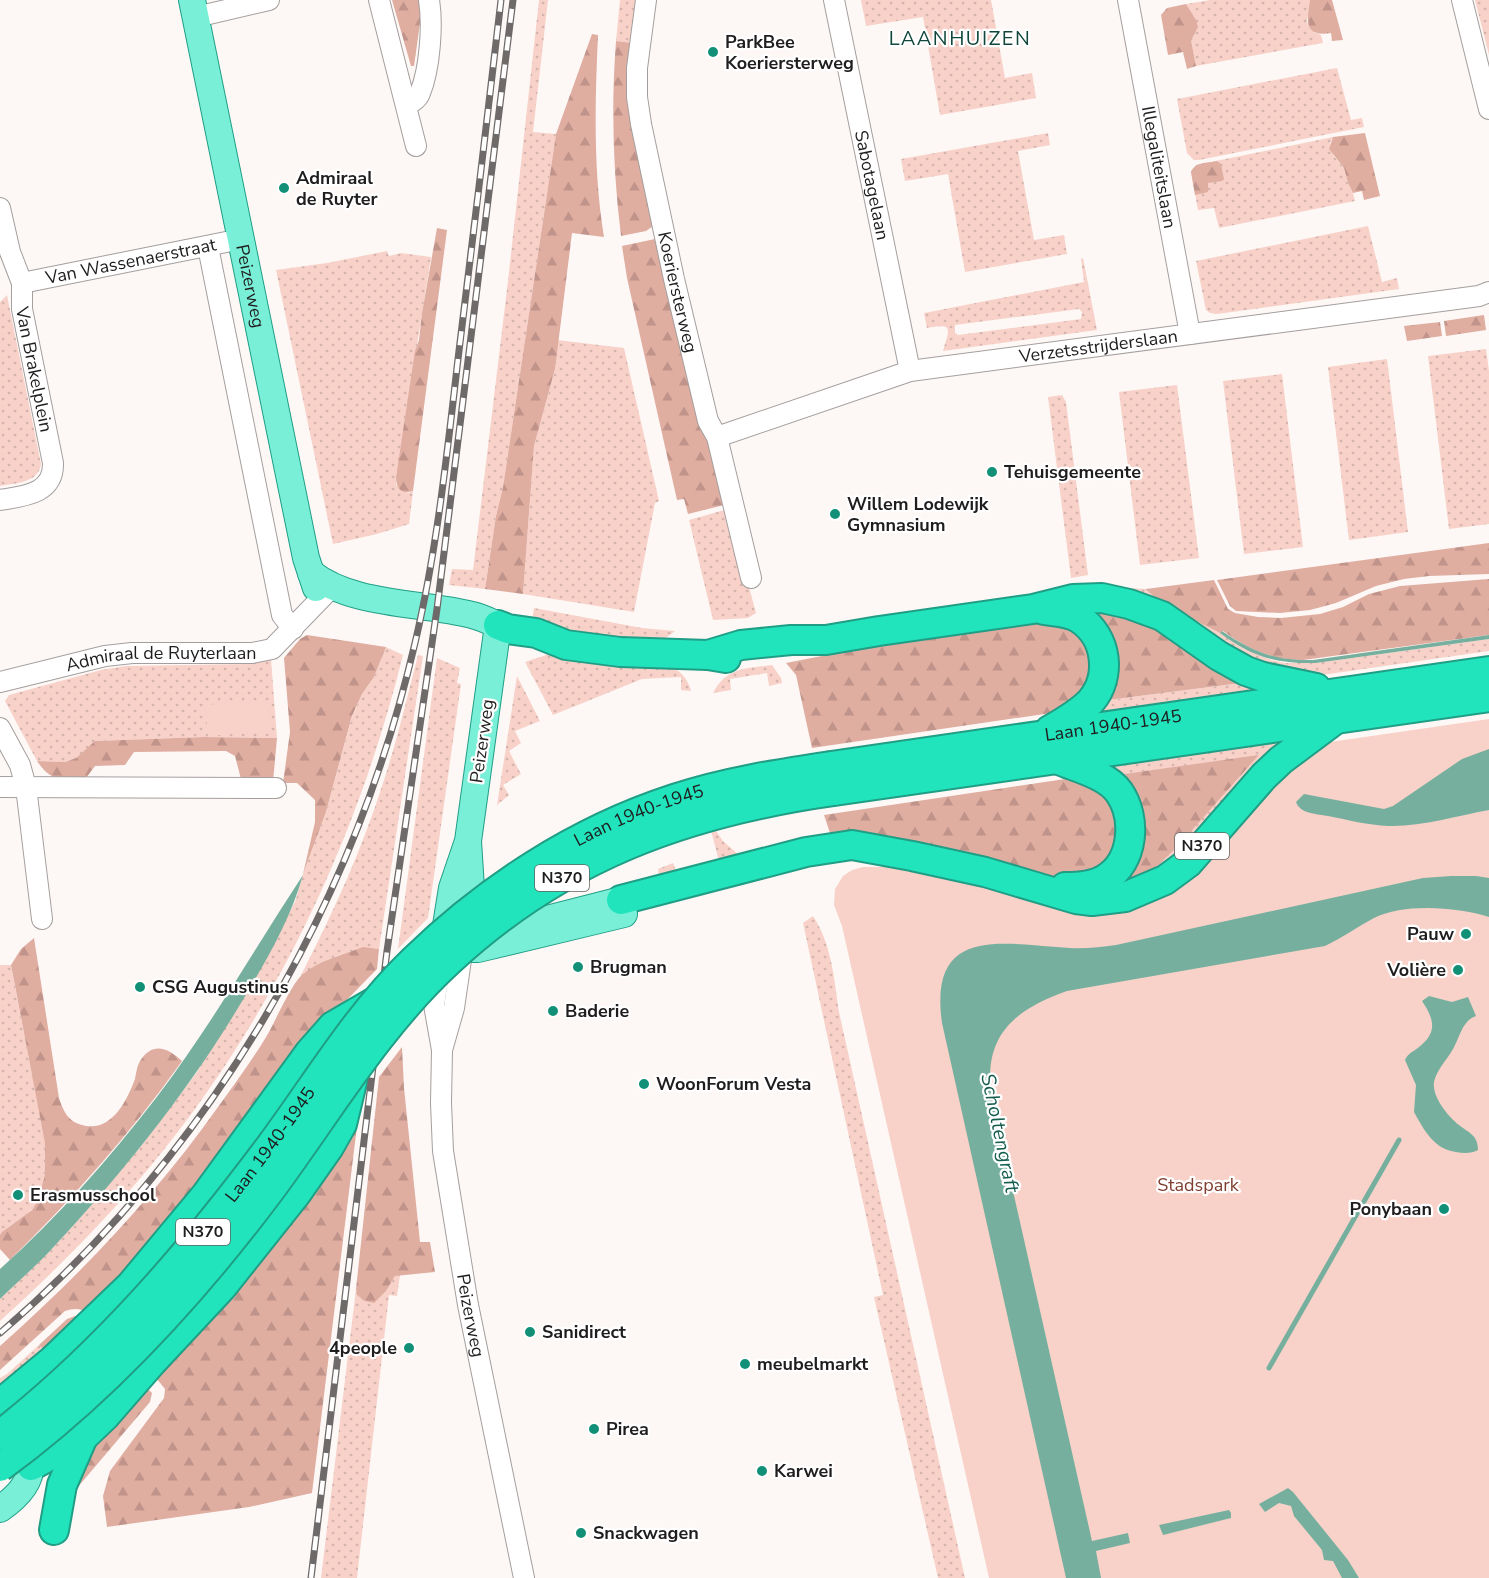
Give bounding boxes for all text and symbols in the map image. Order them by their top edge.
district label: LAANHUIZEN [889,25,1031,52]
place label: ParkBee Koeriersterweg [725,30,854,75]
marker: ParkBee Koeriersterweg [706,45,720,59]
street label: Illegaliteitslaan [1136,104,1182,230]
street label: Sabotagelaan [849,128,895,242]
place label: Admiraal de Ruyter [296,166,378,211]
marker: Admiraal de Ruyter [277,181,291,195]
street label: Koeriersterweg [652,229,703,355]
street label: Van Wassenaerstraat [42,232,219,290]
street label: Peizerweg [230,242,271,330]
street label: Van Brakelplein [10,304,58,434]
street label: Verzetsstrijderslaan [1017,324,1179,369]
place label: Tehuisgemeente [1004,460,1141,484]
marker: Tehuisgemeente [985,465,999,479]
place label: Willem Lodewijk Gymnasium [847,492,989,537]
marker: Willem Lodewijk Gymnasium [828,507,842,521]
street label: Admiraal de Ruyterlaan [63,641,257,677]
street label: Peizerweg [464,697,500,785]
street label: Laan 1940-1945 [1043,704,1183,747]
street label: Laan 1940-1945 [570,779,706,852]
road number: N370 [1175,833,1229,859]
road number: N370 [535,865,589,891]
place label: Pauw [1407,922,1455,946]
marker: Pauw [1459,927,1473,941]
place label: Brugman [590,955,667,979]
place label: Volière [1386,958,1446,982]
marker: Brugman [571,960,585,974]
marker: Volière [1451,963,1465,977]
place label: CSG Augustinus [152,975,289,999]
marker: CSG Augustinus [133,980,147,994]
place label: Baderie [565,999,629,1023]
marker: Baderie [546,1004,560,1018]
water label: Scholtengraft [974,1071,1026,1196]
place label: WoonForum Vesta [656,1072,811,1096]
marker: WoonForum Vesta [637,1077,651,1091]
street label: Laan 1940-1945 [220,1082,321,1207]
park label: Stadspark [1157,1173,1240,1197]
place label: Erasmusschool [30,1183,156,1207]
marker: Erasmusschool [11,1188,25,1202]
place label: Ponybaan [1349,1197,1432,1221]
marker: Ponybaan [1437,1202,1451,1216]
road number: N370 [176,1219,230,1245]
street label: Peizerweg [451,1272,490,1359]
place label: Sanidirect [542,1320,626,1344]
marker: Sanidirect [523,1325,537,1339]
place label: 4people [329,1336,397,1360]
marker: 4people [402,1341,416,1355]
place label: meubelmarkt [757,1352,868,1376]
marker: meubelmarkt [738,1357,752,1371]
place label: Pirea [606,1417,649,1441]
marker: Pirea [587,1422,601,1436]
place label: Karwei [774,1459,833,1483]
marker: Karwei [755,1464,769,1478]
place label: Snackwagen [593,1521,699,1545]
marker: Snackwagen [574,1526,588,1540]

